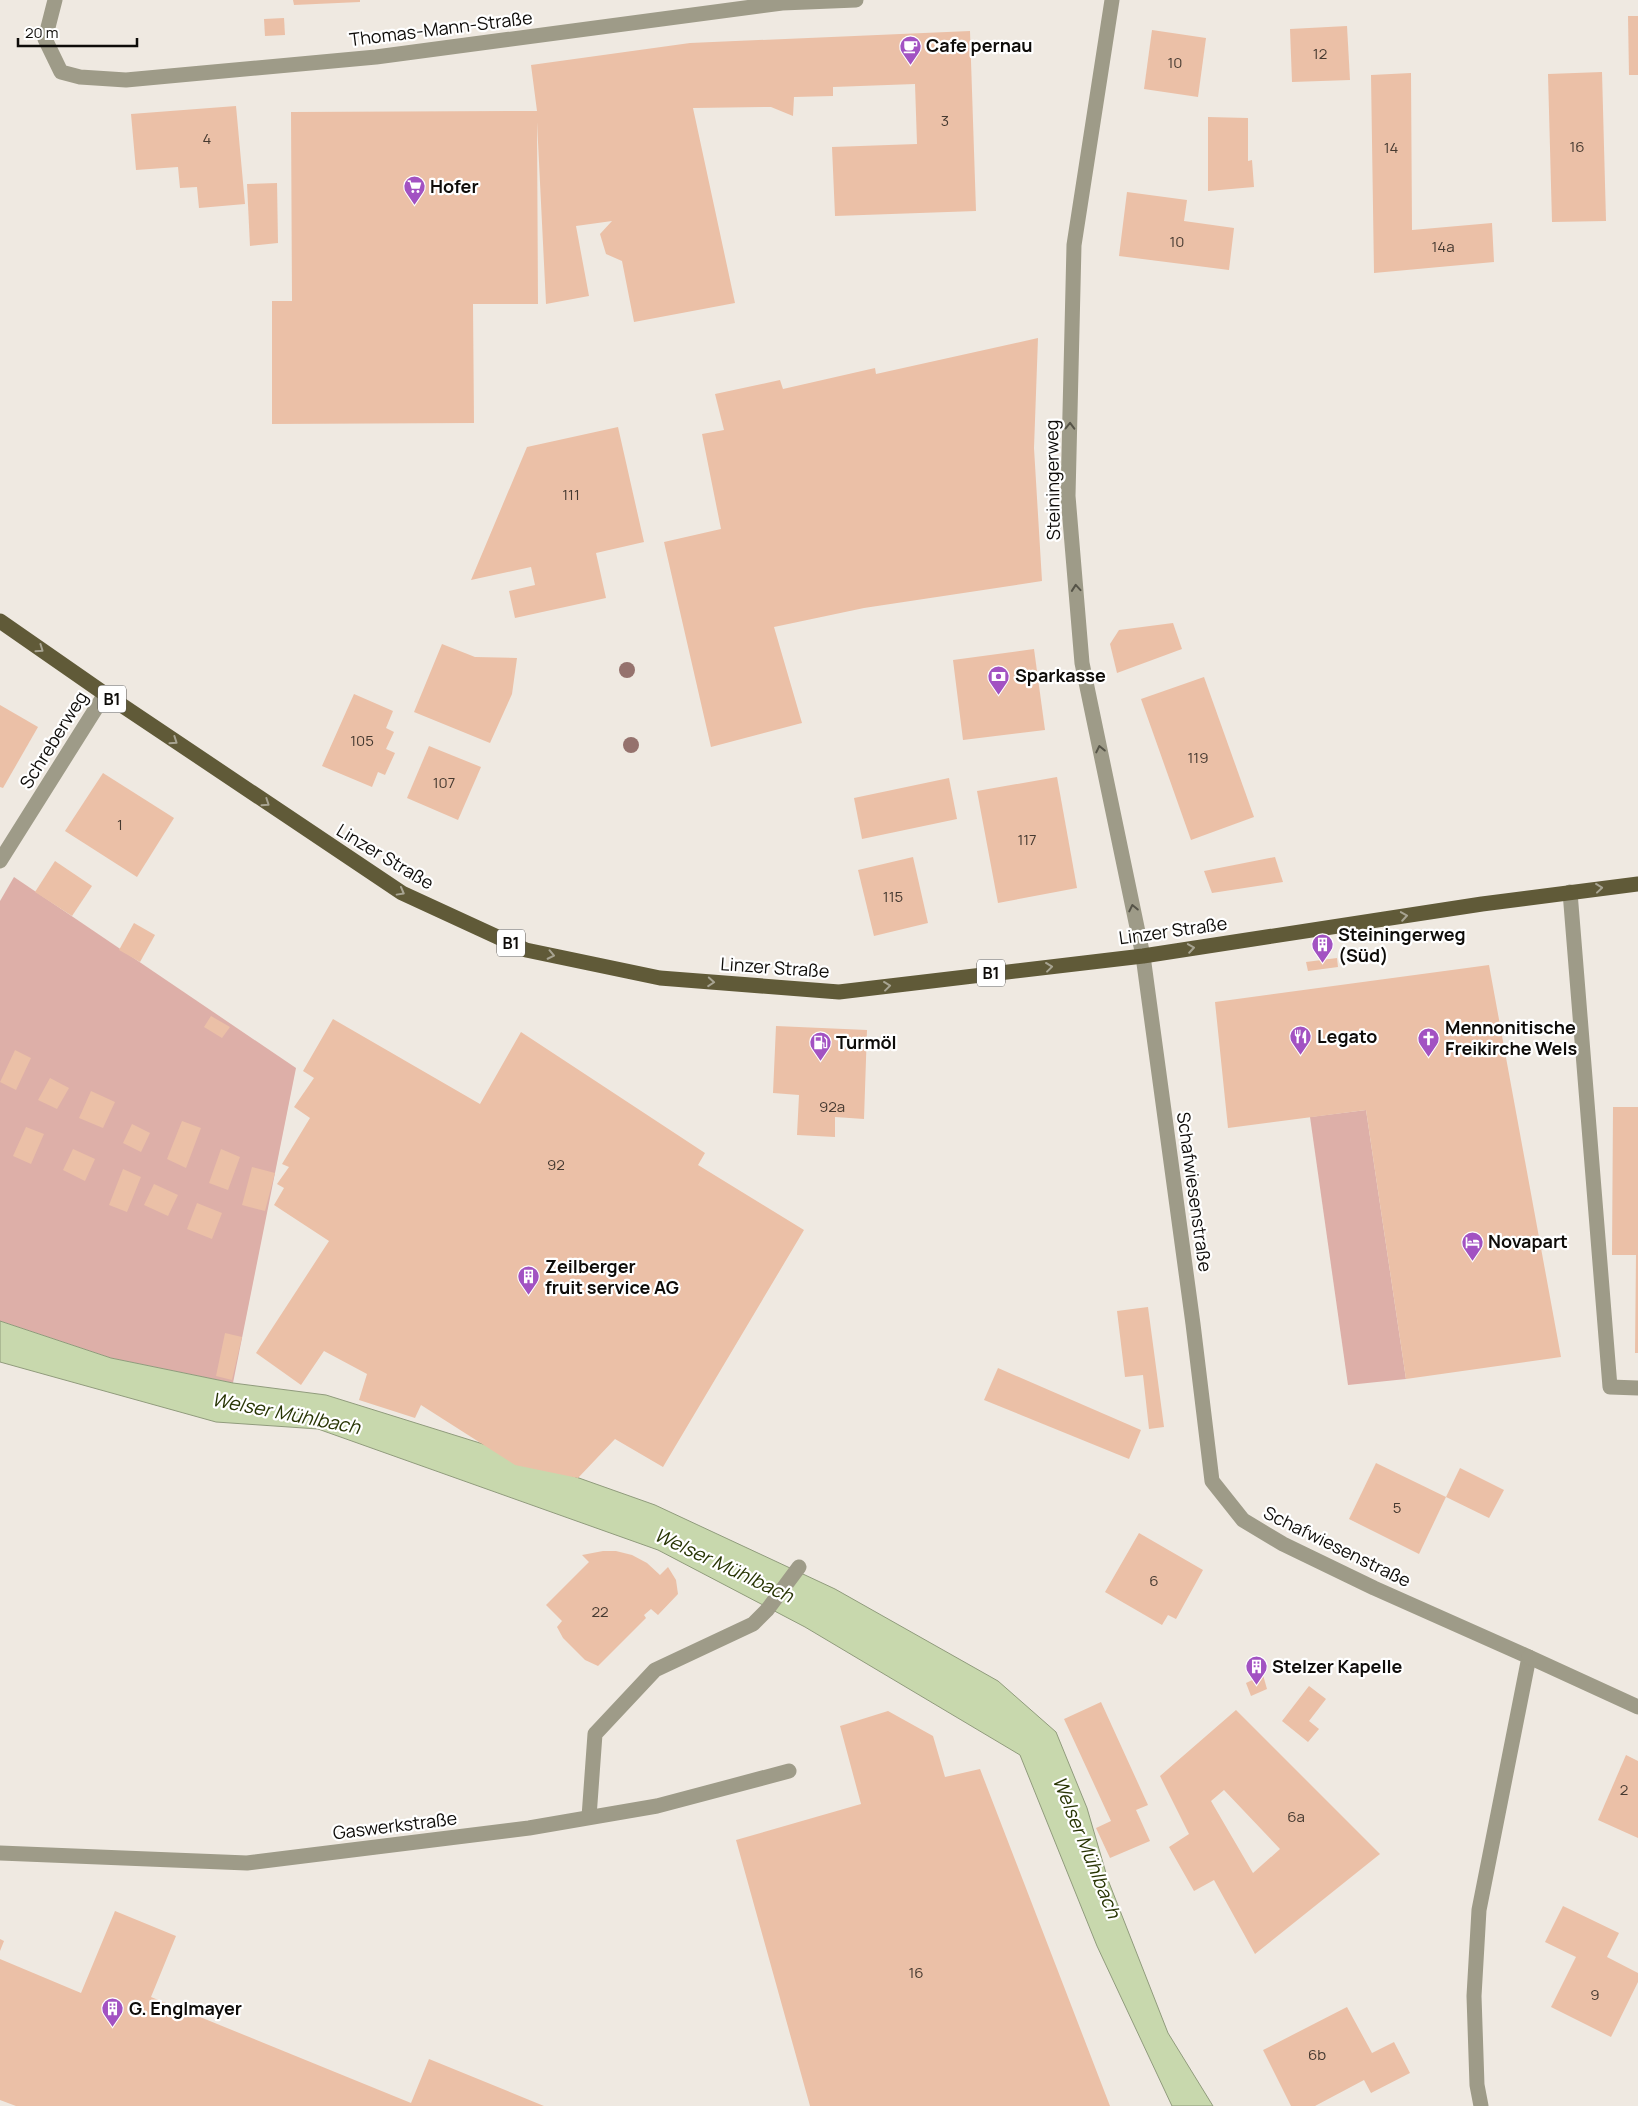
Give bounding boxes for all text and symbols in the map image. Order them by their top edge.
street label: Thomas-Mann-Straße [348,5,534,51]
scale bar [18,15,136,47]
text: 20 m [25,22,58,43]
place label: Cafe pernau [926,33,1033,57]
cafe icon: Cafe pernau [898,34,922,65]
house number: 12 [1313,43,1327,64]
house number: 10 [1168,52,1183,73]
house number: 3 [941,110,949,131]
house number: 4 [203,128,212,149]
house number: 16 [1569,136,1585,157]
house number: 14 [1384,137,1398,158]
place label: Hofer [430,174,479,198]
supermarket icon: Hofer [402,175,426,206]
house number: 10 [1170,231,1185,252]
house number: 14a [1431,236,1455,257]
street label: Steiningerweg [1039,420,1065,540]
one-way arrow [1065,422,1075,430]
house number: 111 [562,484,580,505]
one-way arrow [1071,584,1082,592]
one-way arrow [34,643,44,652]
place label: Sparkasse [1015,663,1106,687]
bank icon: Sparkasse [987,664,1011,695]
street label: Schreberweg [14,686,93,793]
road number: B1 [98,686,126,712]
house number: 105 [350,730,374,751]
one-way arrow [168,735,178,744]
one-way arrow [1095,744,1106,753]
house number: 119 [1187,747,1209,768]
house number: 107 [433,772,455,793]
one-way arrow [261,796,270,806]
house number: 1 [117,814,123,835]
street label: Linzer Straße [333,818,439,895]
house number: 117 [1017,829,1037,850]
one-way arrow [1595,883,1603,894]
one-way arrow [396,886,405,896]
house number: 115 [883,886,903,907]
one-way arrow [1128,903,1139,912]
street label: Linzer Straße [1117,911,1229,949]
one-way arrow [1400,911,1408,922]
place label: Steiningerweg (Süd) [1338,922,1466,967]
road number: B1 [497,930,525,956]
building icon: Steiningerweg (Süd) [1310,933,1334,964]
one-way arrow [1187,943,1195,954]
one-way arrow [546,949,555,960]
street label: Linzer Straße [720,951,830,983]
road number: B1 [977,960,1005,986]
one-way arrow [1045,962,1053,973]
one-way arrow [707,976,715,987]
one-way arrow [884,981,892,992]
place label: Mennonitische Freikirche Wels [1445,1015,1577,1060]
place label: Legato [1317,1024,1377,1048]
restaurant icon: Legato [1289,1025,1313,1056]
church icon: Mennonitische Freikirche Wels [1417,1026,1441,1057]
place label: Turmöl [836,1030,897,1054]
fuel station icon: Turmöl [808,1031,832,1062]
house number: 92a [819,1096,845,1117]
street label: Schafwiesenstraße [1172,1110,1218,1273]
house number: 92 [547,1154,565,1175]
place label: Novapart [1488,1229,1568,1253]
hotel icon: Novapart [1460,1230,1484,1261]
place label: Zeilberger fruit service AG [545,1254,679,1299]
building icon: Zeilberger fruit service AG [517,1265,541,1296]
water label: Welser Mühlbach [210,1386,363,1440]
house number: 5 [1393,1497,1401,1518]
street label: Schafwiesenstraße [1260,1500,1415,1592]
water label: Welser Mühlbach [650,1521,798,1609]
house number: 6 [1149,1570,1159,1591]
house number: 22 [591,1601,609,1622]
place label: Stelzer Kapelle [1272,1654,1403,1678]
building icon: Stelzer Kapelle [1244,1655,1268,1686]
water label: Welser Mühlbach [1047,1772,1128,1922]
house number: 2 [1620,1779,1628,1800]
street label: Gaswerkstraße [331,1805,458,1845]
house number: 6a [1287,1806,1305,1827]
house number: 16 [908,1962,924,1983]
house number: 9 [1590,1984,1600,2005]
place label: G. Englmayer [129,1996,242,2020]
building icon: G. Englmayer [101,1997,125,2028]
house number: 6b [1308,2044,1326,2065]

